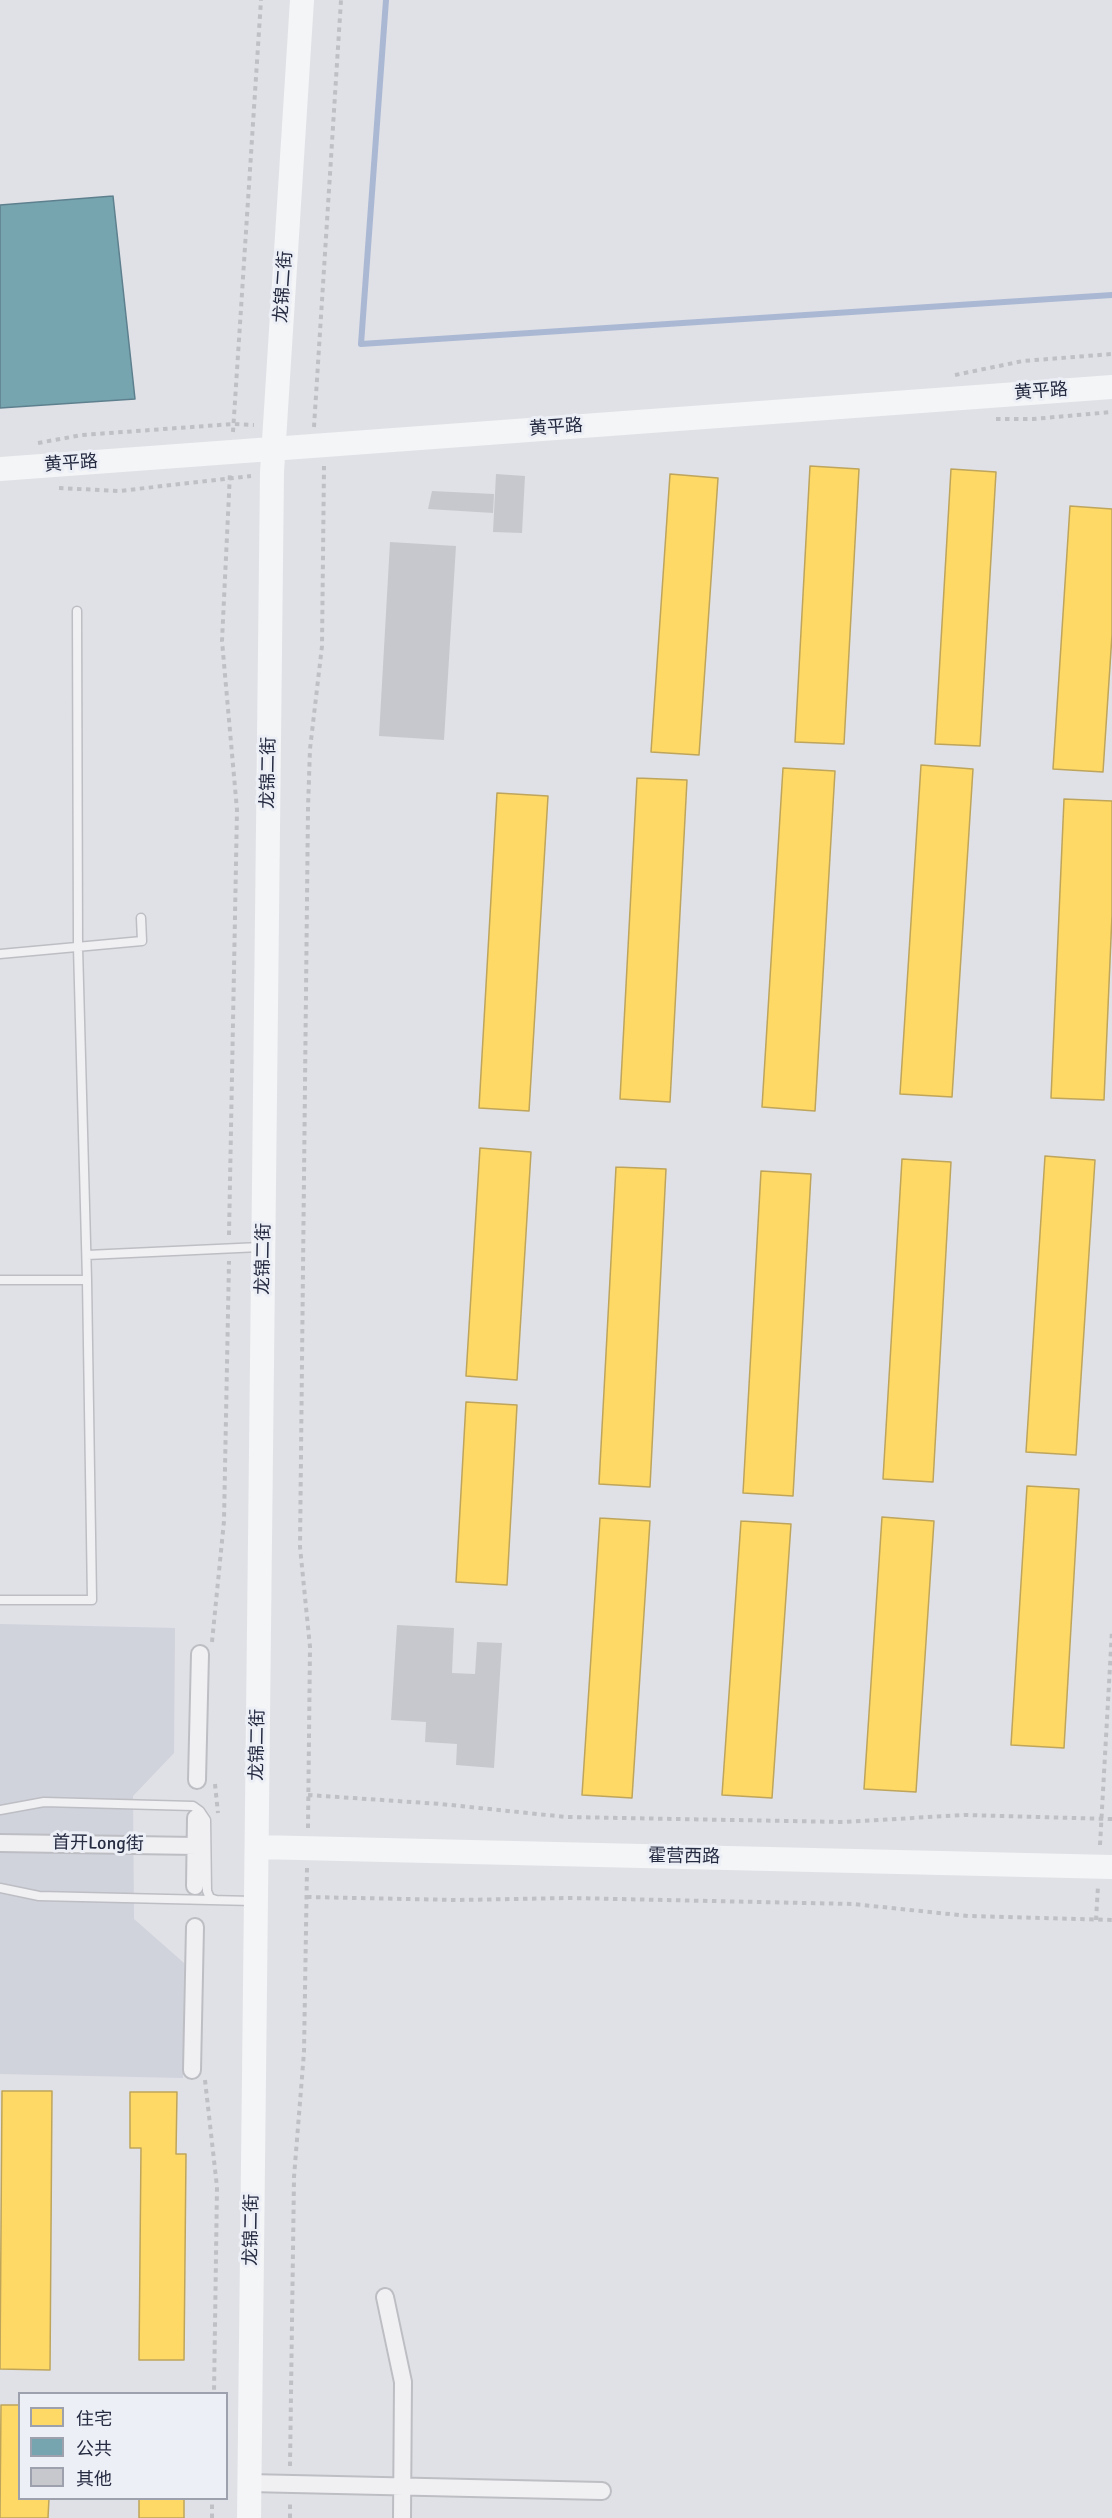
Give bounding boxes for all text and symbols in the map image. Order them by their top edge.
street label: 龙锦二街 [271,250,297,324]
street label: 黄平路 [1013,379,1069,405]
street label: 黄平路 [528,415,584,441]
street label: 黄平路 [43,451,99,477]
street label: 龙锦二街 [258,737,280,809]
street label: 龙锦二街 [253,1223,275,1295]
street label: 龙锦二街 [247,1709,269,1781]
street label: 首开Long街 [52,1832,144,1856]
street label: 霍营西路 [648,1846,720,1868]
street label: 龙锦二街 [241,2194,263,2266]
legend [18,2392,228,2500]
text: 住宅 [76,2408,112,2430]
text: 公共 [76,2438,112,2460]
text: 其他 [76,2468,112,2490]

